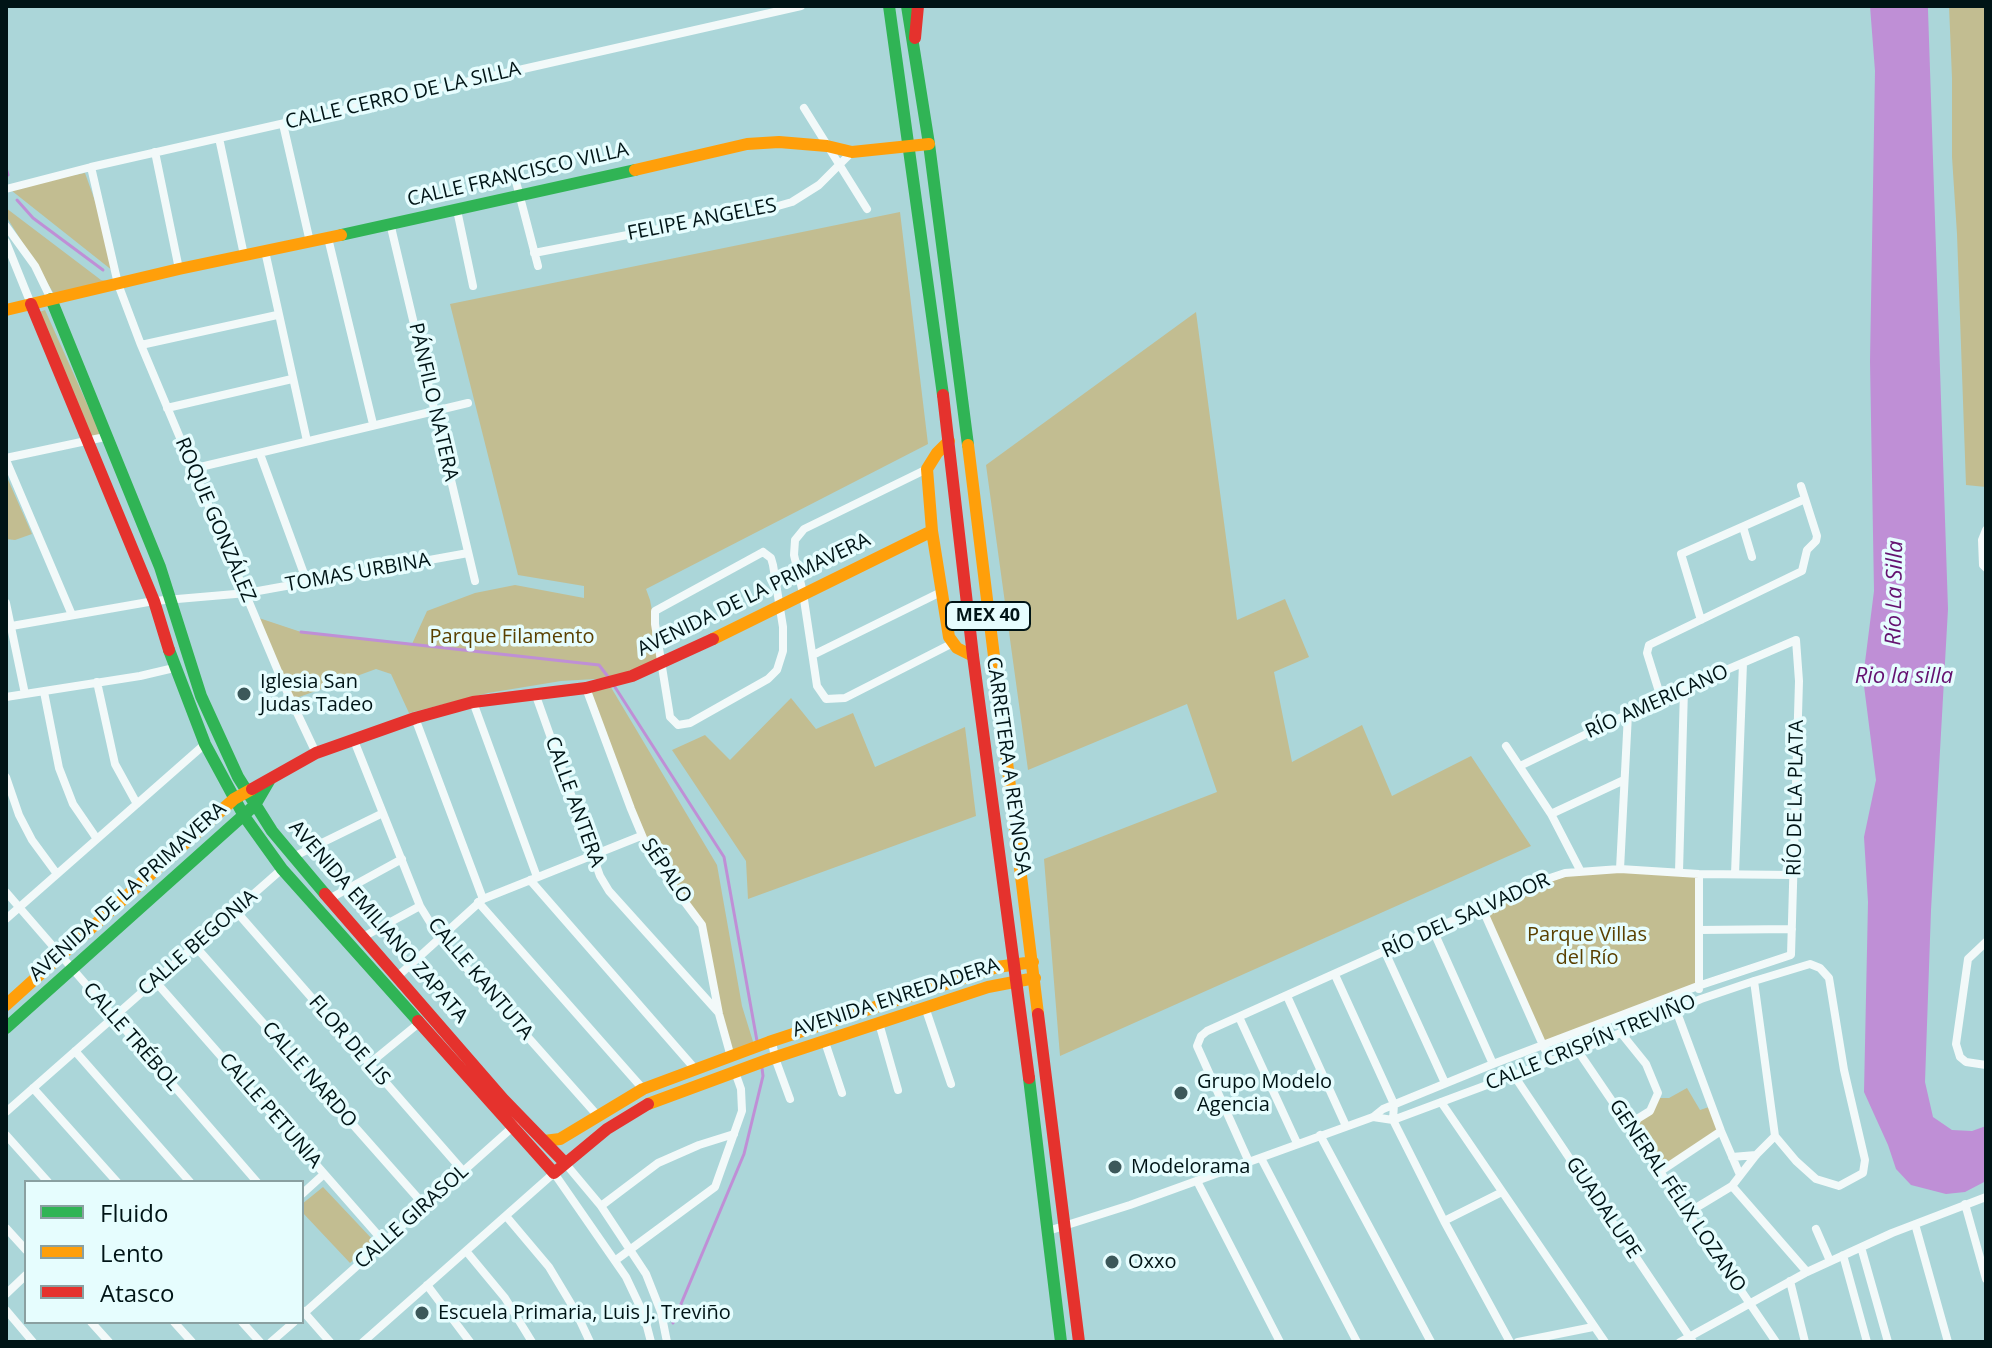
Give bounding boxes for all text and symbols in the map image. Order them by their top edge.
street label: CALLE CERRO DE LA SILLA [283,57,523,135]
street label: CALLE FRANCISCO VILLA [405,138,631,212]
street label: FELIPE ANGELES [625,194,779,246]
street label: PÁNFILO NATERA [403,321,463,483]
street label: ROQUE GONZÁLEZ [169,434,261,606]
street label: AVENIDA DE LA PRIMAVERA [634,528,874,662]
water label: Río La Silla [1881,540,1909,646]
street label: TOMAS URBINA [284,548,432,598]
road number: MEX 40 [946,602,1030,630]
park label: Parque Filamento [430,625,594,649]
street label: CARRETERA A REYNOSA [981,655,1035,877]
street label: RÍO AMERICANO [1582,660,1732,744]
water label: Rio la silla [1855,664,1953,690]
place label: Iglesia San Judas Tadeo [260,670,373,717]
marker: Iglesia San Judas Tadeo [235,685,253,703]
street label: RÍO DE LA PLATA [1783,720,1809,876]
street label: CALLE ANTERA [539,733,609,871]
street label: AVENIDA DE LA PRIMAVERA [25,797,231,987]
street label: AVENIDA EMILIANO ZAPATA [284,816,472,1028]
street label: SÉPALO [636,834,696,908]
street label: RÍO DEL SALVADOR [1378,868,1554,964]
street label: CALLE BEGONIA [134,885,262,1001]
street label: CALLE KANTUTA [422,913,538,1045]
park label: Parque Villas del Río [1527,923,1647,970]
street label: AVENIDA ENREDADERA [790,953,1002,1043]
street label: CALLE TRÉBOL [77,978,185,1096]
street label: CALLE CRISPÍN TREVIÑO [1482,990,1700,1096]
street label: FLOR DE LIS [303,991,395,1091]
street label: CALLE NARDO [256,1017,362,1133]
street label: CALLE PETUNIA [214,1049,326,1173]
place label: Grupo Modelo Agencia [1197,1070,1332,1117]
marker: Grupo Modelo Agencia [1172,1084,1190,1102]
street label: GENERAL FÉLIX LOZANO [1603,1095,1751,1297]
street label: GUADALUPE [1560,1153,1646,1263]
place label: Modelorama [1131,1155,1250,1179]
marker: Modelorama [1106,1158,1124,1176]
street label: CALLE GIRASOL [350,1160,474,1274]
legend [24,1180,304,1324]
text: Fluido [100,1196,168,1229]
text: Lento [100,1236,164,1269]
place label: Oxxo [1128,1250,1177,1274]
marker: Oxxo [1103,1253,1121,1271]
text: Atasco [100,1276,174,1309]
place label: Escuela Primaria, Luis J. Treviño [438,1301,731,1325]
marker: Escuela Primaria, Luis J. Treviño [413,1304,431,1322]

